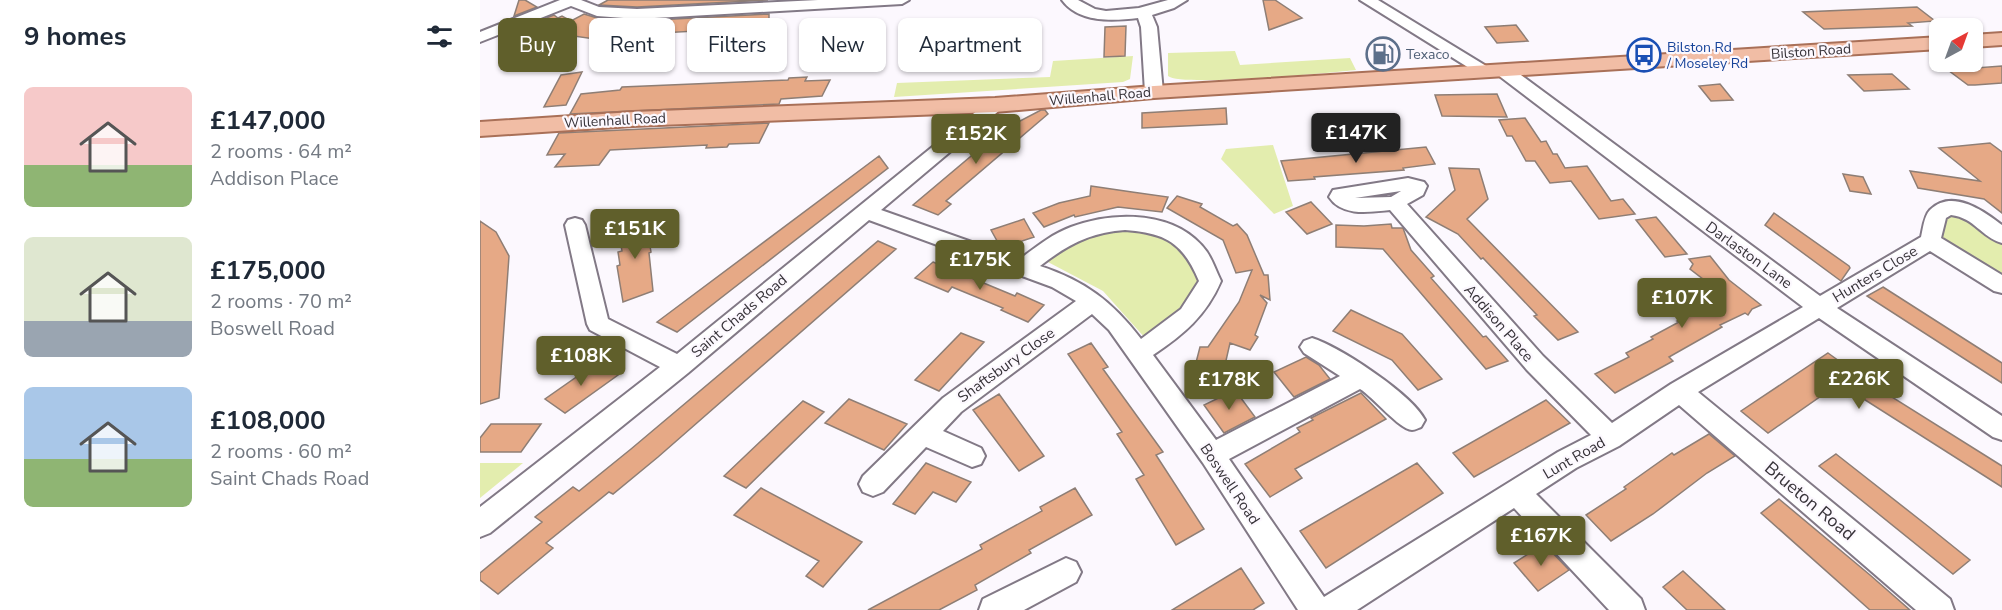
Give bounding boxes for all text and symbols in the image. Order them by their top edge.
chip: Buy [498,18,577,72]
chip: Rent [589,18,675,72]
chip: Filters [687,18,787,72]
chip: New [799,18,886,72]
chip: Apartment [898,18,1042,72]
north arrow [1929,18,1983,72]
map controls [1929,18,1983,72]
text: 9 homes [24,19,126,54]
icon: filters [423,20,456,53]
fuel station icon: Texaco [1365,36,1401,72]
bus stop icon: Bilston Rd / Moseley Rd [1626,37,1662,73]
place label: Bilston Rd / Moseley Rd [1666,38,1748,73]
street label: Bilston Road [1770,39,1852,64]
place label: Texaco [1406,45,1450,64]
street label: Willenhall Road [1048,83,1152,110]
text: £147,000 [210,103,326,138]
street label: Willenhall Road [564,108,667,133]
icon: home [72,111,144,183]
pin: £147K [1314,113,1398,164]
pin: £152K [934,114,1018,165]
text: £147K [1325,119,1387,146]
text: £152K [945,120,1007,147]
text: 2 rooms · 64 m² [210,138,352,165]
text: Addison Place [210,165,339,192]
pin: £151K [593,209,677,260]
text: £151K [604,215,666,242]
street label: Darlaston Lane [1702,217,1796,293]
pin: £175K [938,240,1022,291]
street label: Hunters Close [1829,241,1921,307]
text: £175K [949,246,1011,273]
text: £175,000 [210,253,326,288]
icon: home [72,261,144,333]
street label: Saint Chads Road [687,270,791,362]
pin: £107K [1640,278,1724,329]
street label: Addison Place [1460,280,1538,366]
text: £107K [1651,284,1713,311]
text: 2 rooms · 70 m² [210,288,352,315]
text: Boswell Road [210,315,335,342]
street label: Shaftsbury Close [953,323,1059,407]
pin: £108K [539,336,623,387]
text: £108K [550,342,612,369]
pin: £226K [1817,359,1901,410]
pin: £178K [1187,360,1271,411]
text: £226K [1828,365,1890,392]
text: £178K [1198,366,1260,393]
text: £108,000 [210,403,326,438]
icon: home [72,411,144,483]
street label: Lunt Road [1539,432,1609,484]
text: 2 rooms · 60 m² [210,438,352,465]
street label: Boswell Road [1196,440,1264,528]
street label: Brueton Road [1760,456,1860,546]
text: Saint Chads Road [210,465,369,492]
pin: £167K [1499,516,1583,567]
text: £167K [1510,522,1572,549]

